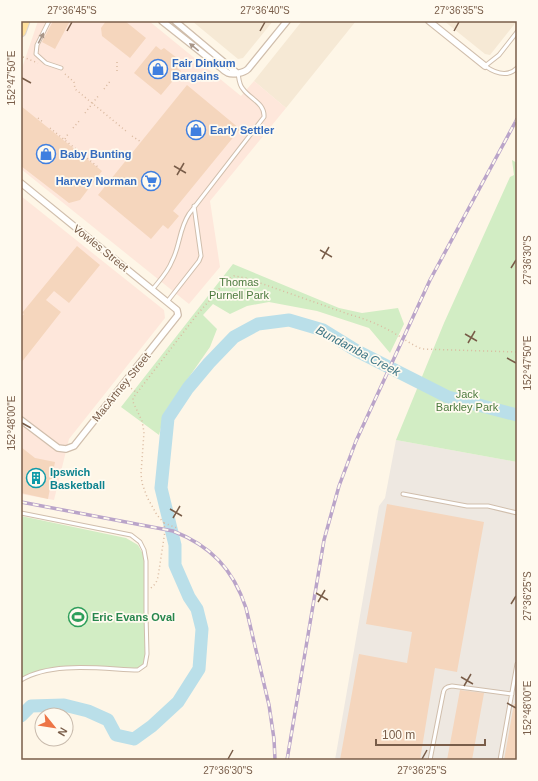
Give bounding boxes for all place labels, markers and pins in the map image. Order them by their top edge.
place label: Fair Dinkum Bargains [172,57,236,82]
shop icon: Fair Dinkum Bargains [147,58,169,80]
shop icon: Early Settler [185,119,207,141]
place label: Early Settler [210,124,275,136]
shop icon: Baby Bunting [35,143,57,165]
place label: Baby Bunting [60,148,132,160]
supermarket icon: Harvey Norman [140,170,162,192]
place label: Harvey Norman [56,175,137,187]
place label: Ipswich Basketball [50,466,105,491]
building icon: Ipswich Basketball [25,467,47,489]
sports icon: Eric Evans Oval [67,606,89,628]
place label: Eric Evans Oval [92,611,175,623]

